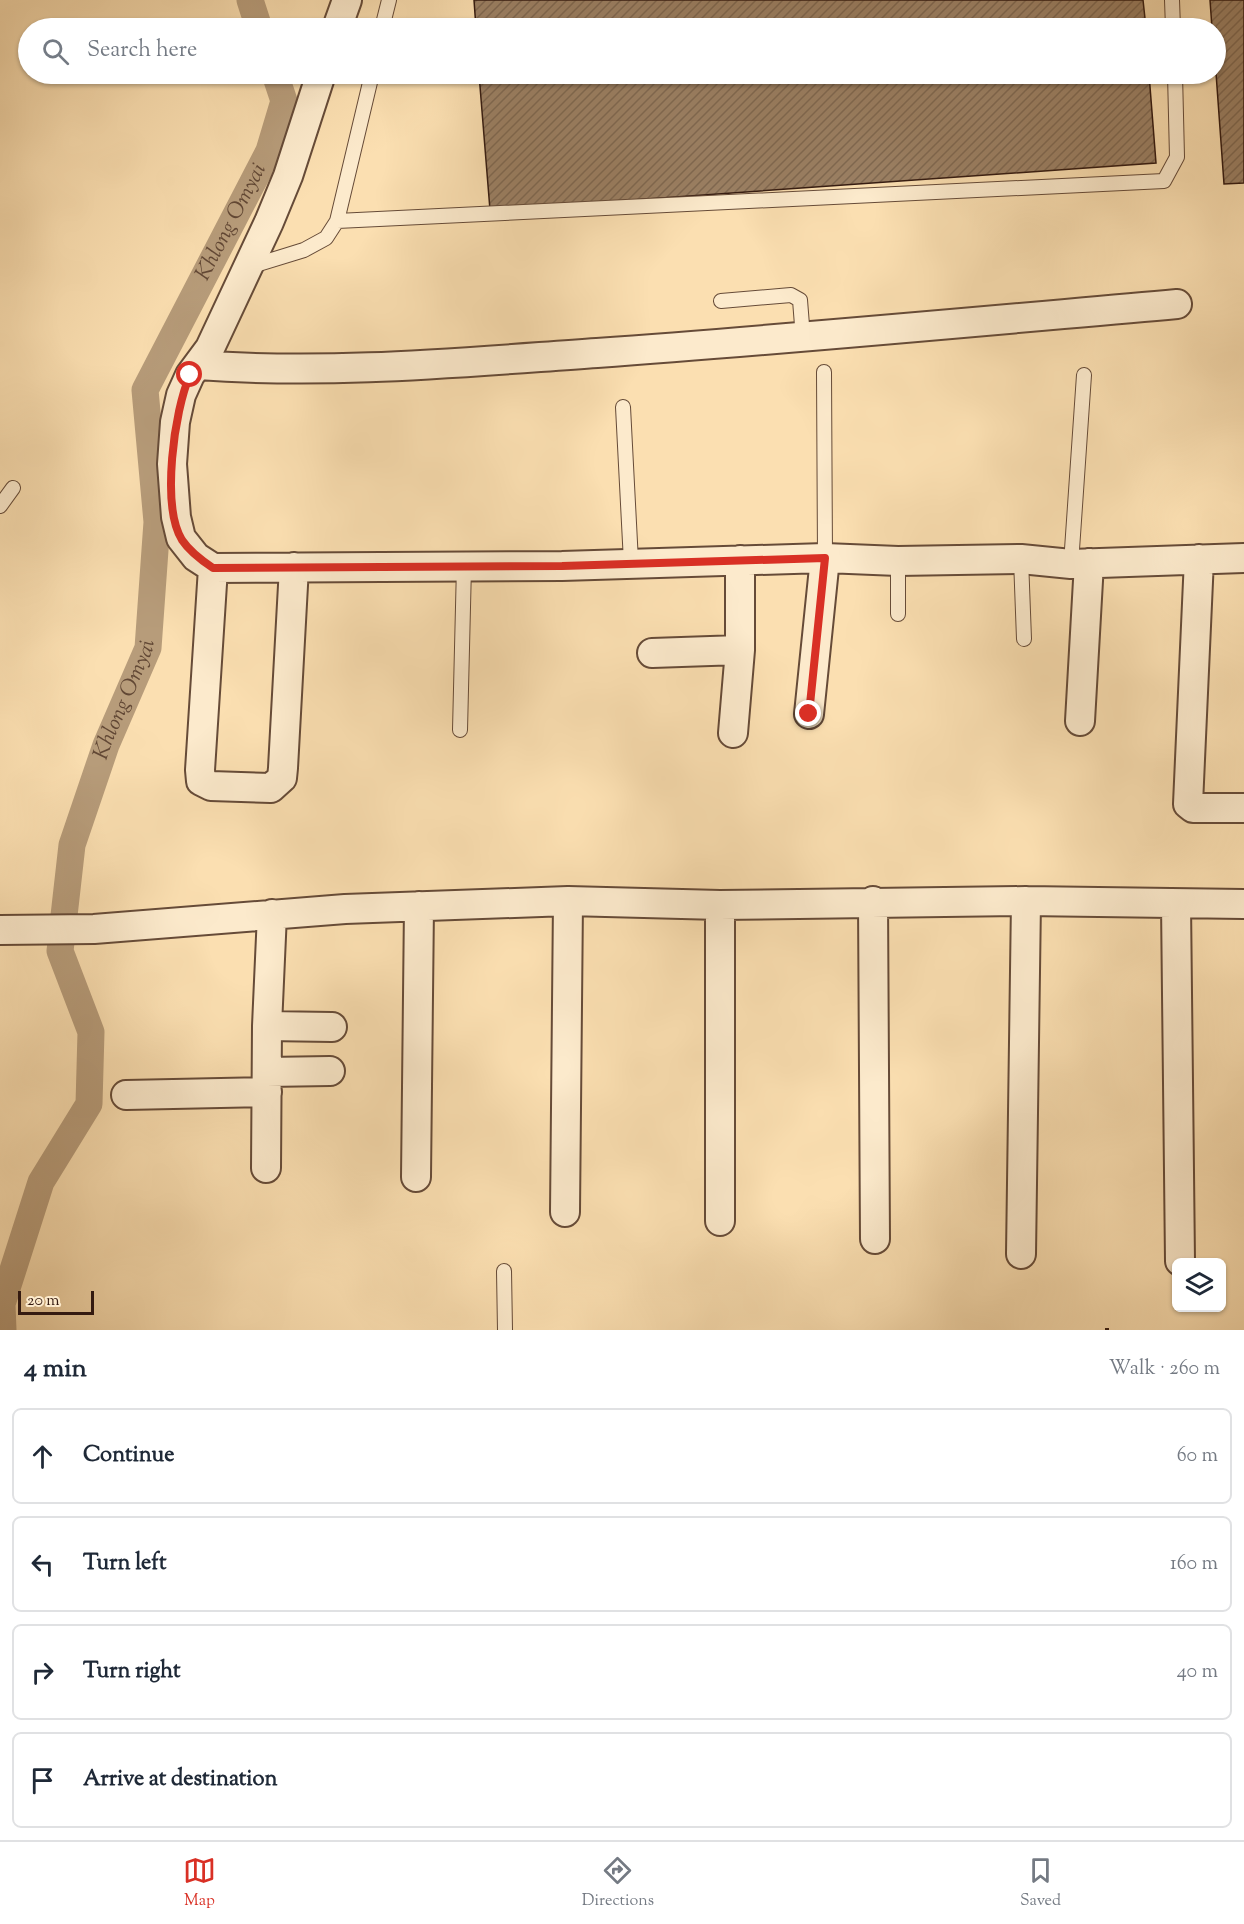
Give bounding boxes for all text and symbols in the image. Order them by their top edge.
search box [18,18,1226,84]
icon: search [39,35,72,68]
text: Search here [87,35,197,67]
water label: Khlong Omyai [188,158,276,287]
route start [176,361,202,387]
water label: Khlong Omyai [86,639,165,764]
route end [795,700,821,726]
map controls [1172,1258,1226,1312]
button: layers [1172,1258,1226,1312]
scale bar [18,1288,94,1316]
text: 20 m [27,1290,60,1313]
text: 4 min [24,1351,87,1388]
text: Walk · 260 m [1109,1355,1220,1384]
icon: ahead [26,1440,59,1473]
text: Continue [83,1440,174,1472]
text: 60 m [1177,1442,1218,1471]
icon: left [26,1548,59,1581]
text: Turn left [83,1548,166,1580]
text: 160 m [1170,1550,1218,1579]
icon: right [26,1656,59,1689]
text: Turn right [83,1656,180,1688]
text: 40 m [1177,1658,1218,1687]
icon: arrive [26,1764,59,1797]
text: Arrive at destination [83,1764,278,1796]
tab: Map [183,1854,216,1913]
tab: Directions [582,1854,654,1913]
tab: Saved [1020,1854,1061,1913]

